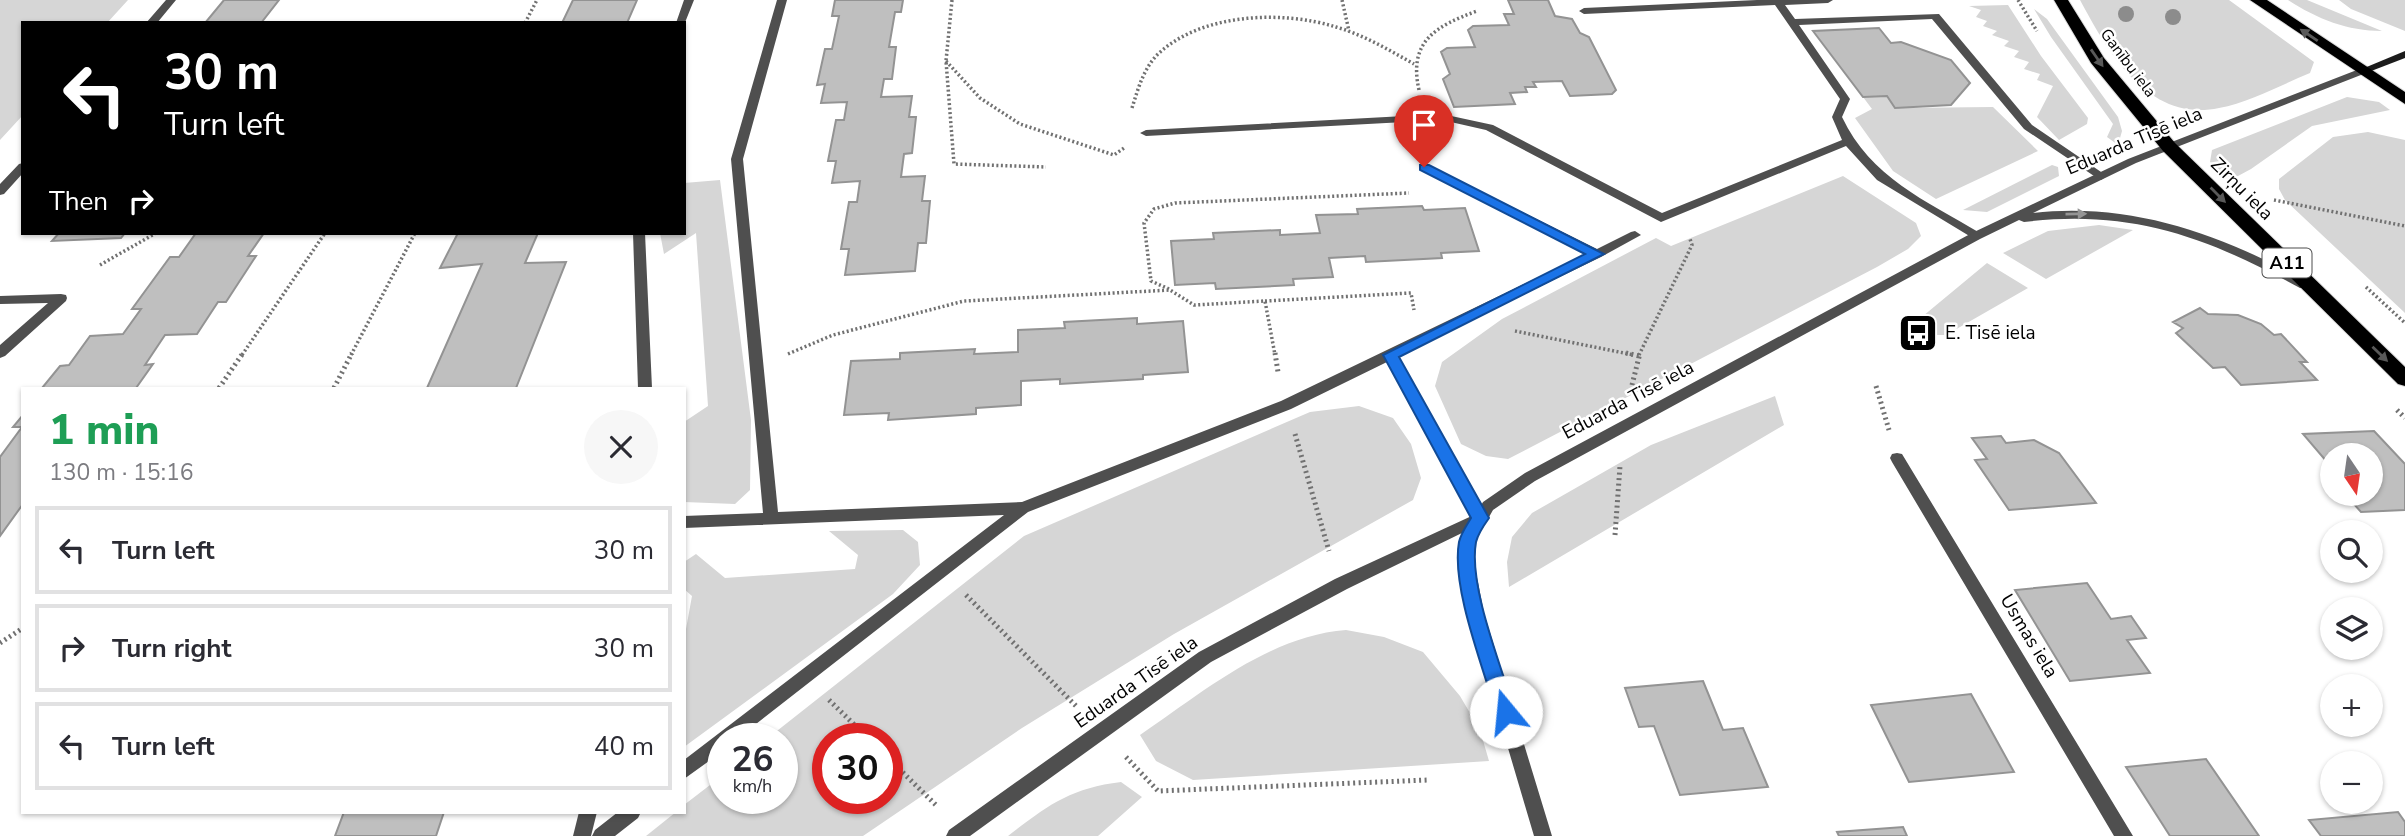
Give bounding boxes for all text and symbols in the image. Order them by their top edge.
street label: Ganību iela [2095,24,2161,102]
one-way arrow [2300,29,2319,42]
text: 30 m [164,39,279,106]
icon: left [49,49,140,140]
one-way arrow [2090,49,2104,67]
pin [1394,95,1454,167]
street label: Eduarda Tisē iela [2062,101,2206,181]
text: Turn left [164,103,284,146]
icon: arrive [1405,106,1443,144]
street label: Zirņu iela [2205,152,2279,226]
icon: right [122,182,160,220]
text: Then [49,184,108,219]
one-way arrow [2209,186,2226,202]
one-way arrow [2066,208,2088,219]
road number: A11 [2262,248,2312,278]
bus stop icon: E. Tisē iela [1897,312,1939,354]
place label: E. Tisē iela [1945,320,2036,346]
one-way arrow [2371,346,2388,362]
street label: Eduarda Tisē iela [1558,354,1698,446]
text: 1 min [49,402,159,459]
button: close [584,410,658,484]
north arrow [2320,443,2384,506]
map controls [2320,443,2383,814]
text: 130 m · 15:16 [49,457,194,488]
button: search [2320,520,2383,583]
icon: left [53,531,91,569]
text: Turn left [112,533,215,568]
text: 30 m [594,533,654,568]
street label: Usmas iela [1994,589,2064,683]
button: layers [2320,597,2383,660]
icon: right [53,629,91,667]
street label: Eduarda Tisē iela [1069,630,1203,734]
text: Turn right [112,631,231,666]
text: 30 m [594,631,654,666]
button: + [2320,674,2383,737]
position arrow [1469,675,1543,749]
speed limit sign: 30 [812,723,903,814]
icon: left [53,727,91,765]
text: Turn left [112,729,215,764]
text: 40 m [594,729,654,764]
text: 26 [731,736,774,783]
button: − [2320,751,2383,814]
text: km/h [733,774,772,798]

